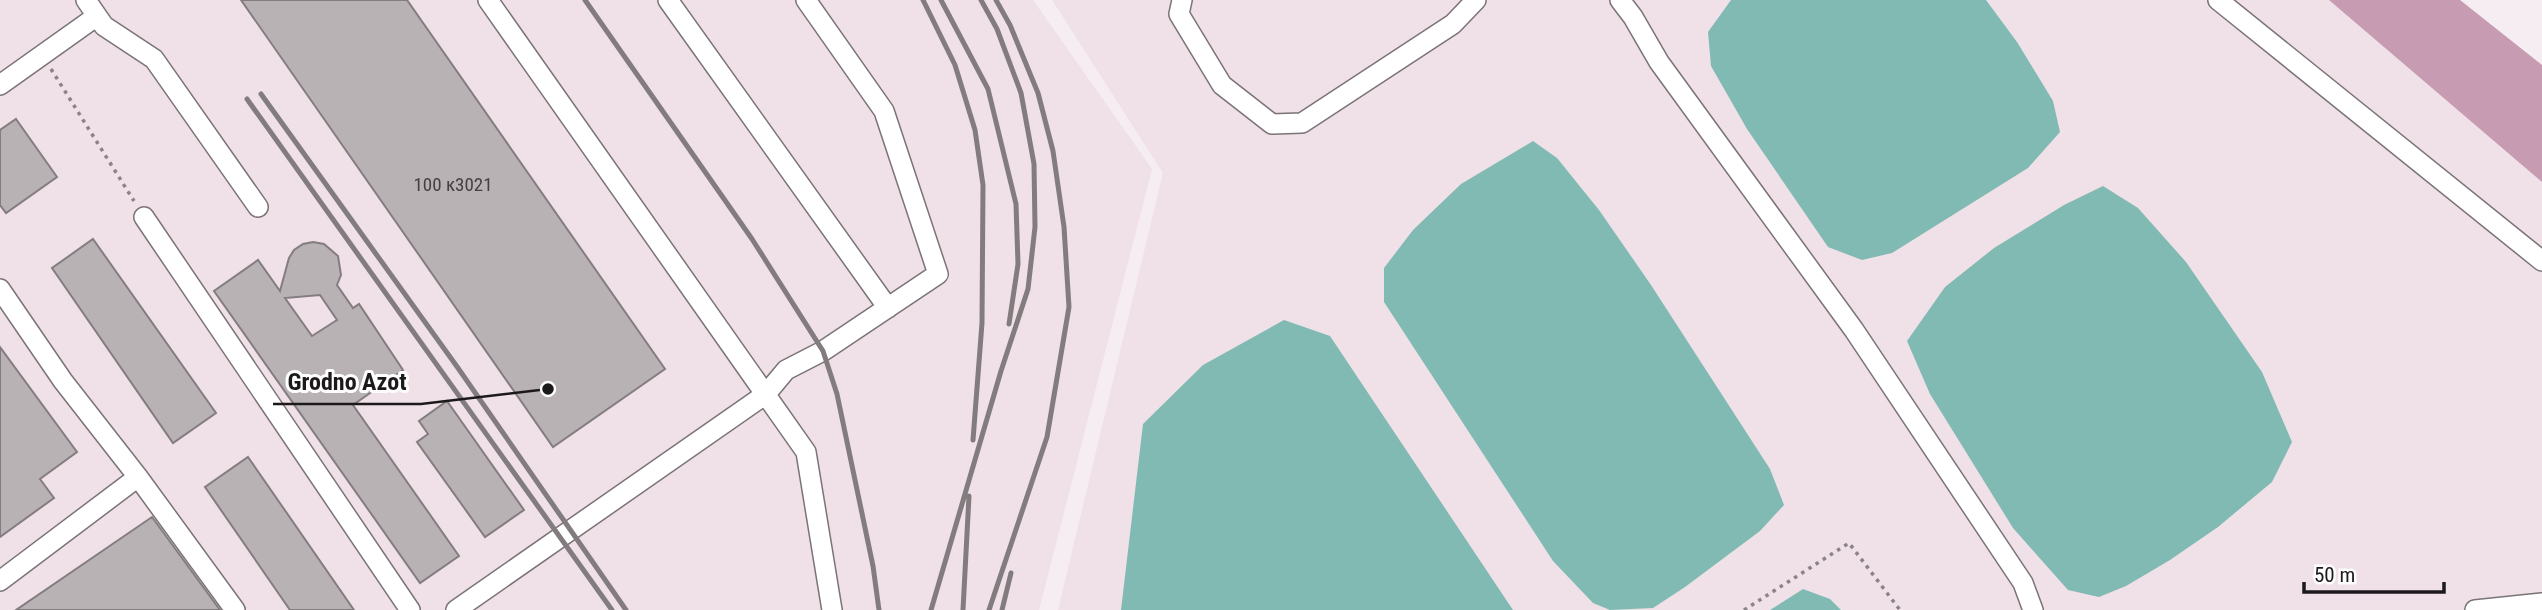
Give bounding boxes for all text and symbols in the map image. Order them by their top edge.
house number: 100 к3021 [413,173,493,196]
callout: Grodno Azot [273,359,421,404]
text: Grodno Azot [287,368,407,396]
scale bar [2304,550,2444,594]
text: 50 m [2314,563,2355,587]

